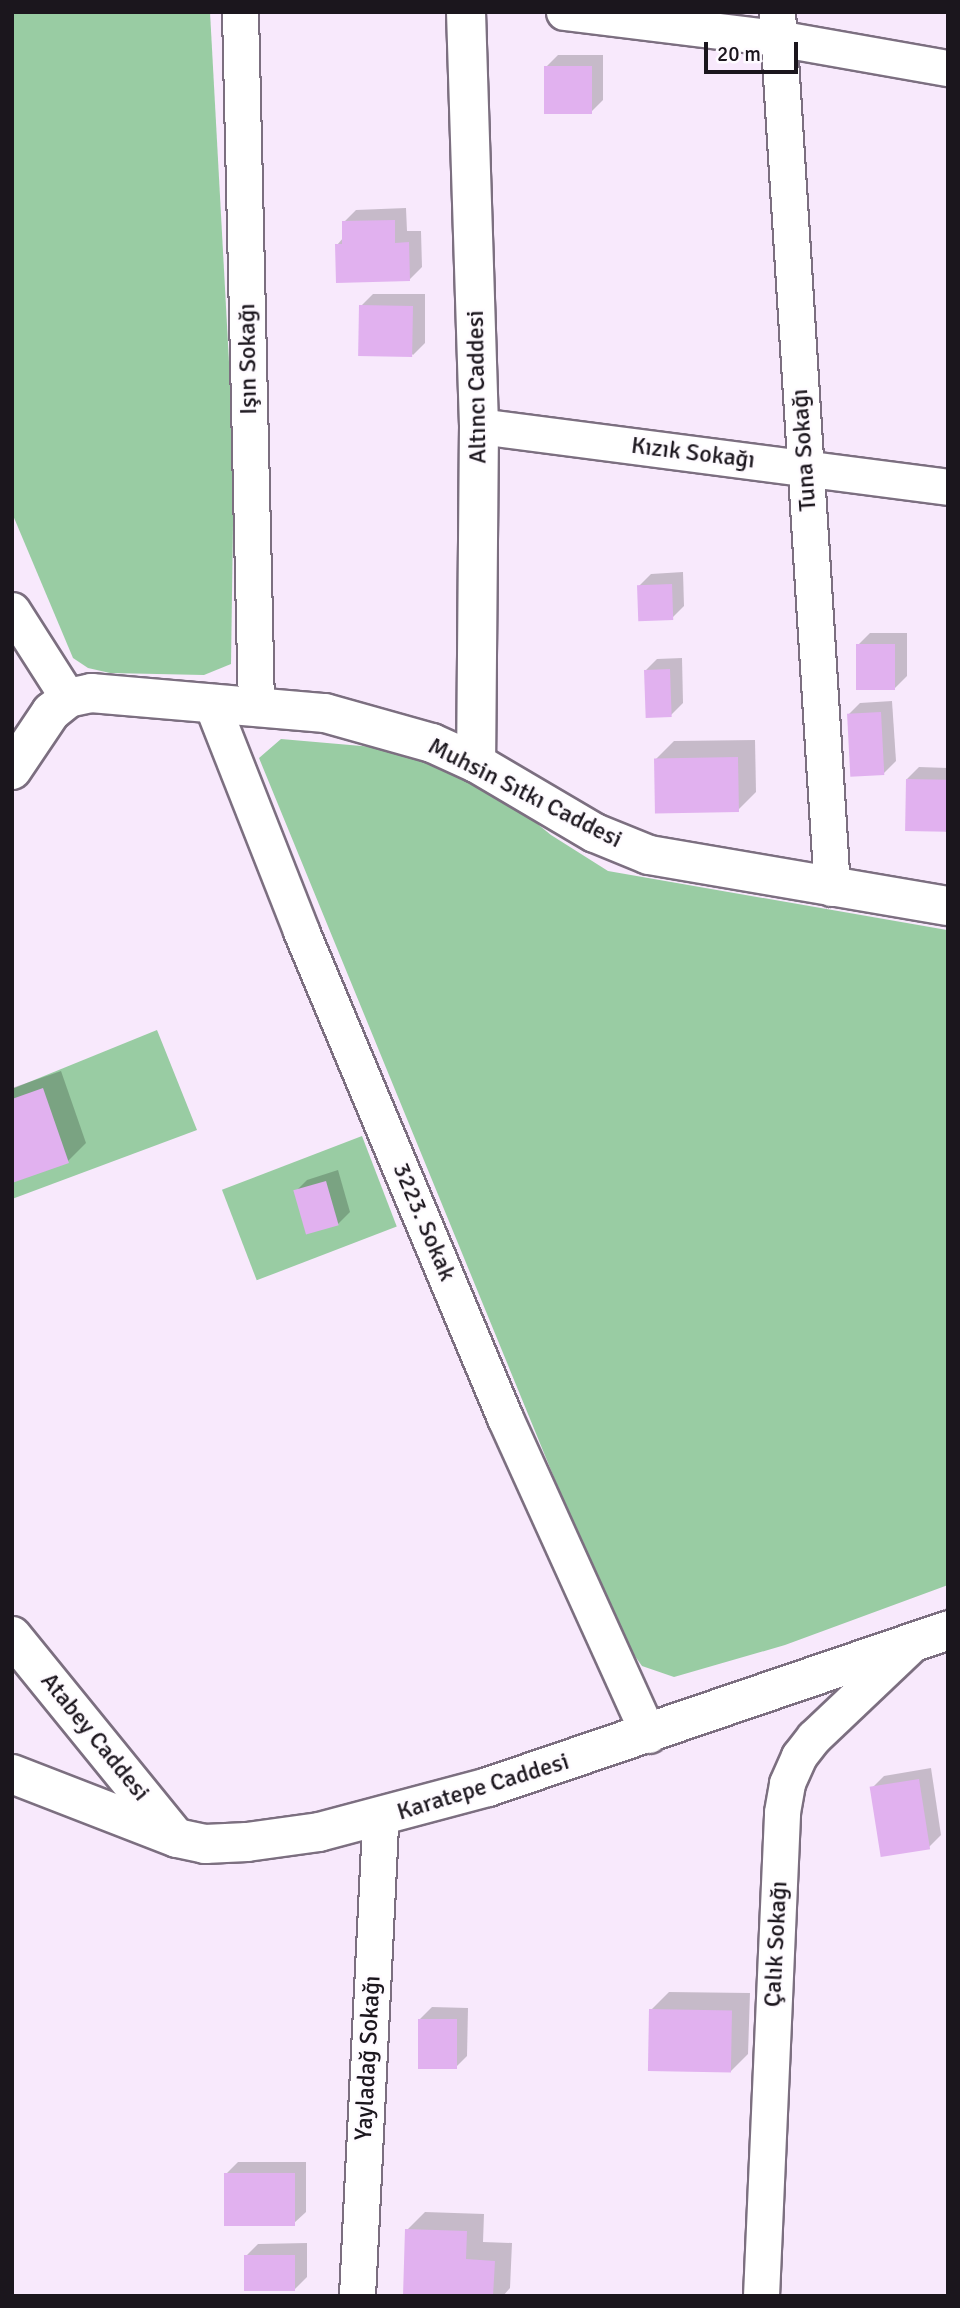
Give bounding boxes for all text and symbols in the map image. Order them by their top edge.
scale bar [708,28,802,72]
text: 20 m [717,41,761,67]
street label: Işın Sokağı [233,303,263,415]
street label: Altıncı Caddesi [461,310,493,464]
street label: Tuna Sokağı [785,388,823,512]
street label: Kızık Sokağı [629,431,757,475]
street label: Muhsin Sıtkı Caddesi [423,732,627,854]
street label: 3223. Sokak [386,1159,462,1285]
street label: Atabey Caddesi [35,1667,155,1807]
street label: Karatepe Caddesi [394,1747,572,1827]
street label: Çalık Sokağı [758,1880,794,2008]
street label: Yayladağ Sokağı [349,1975,387,2141]

